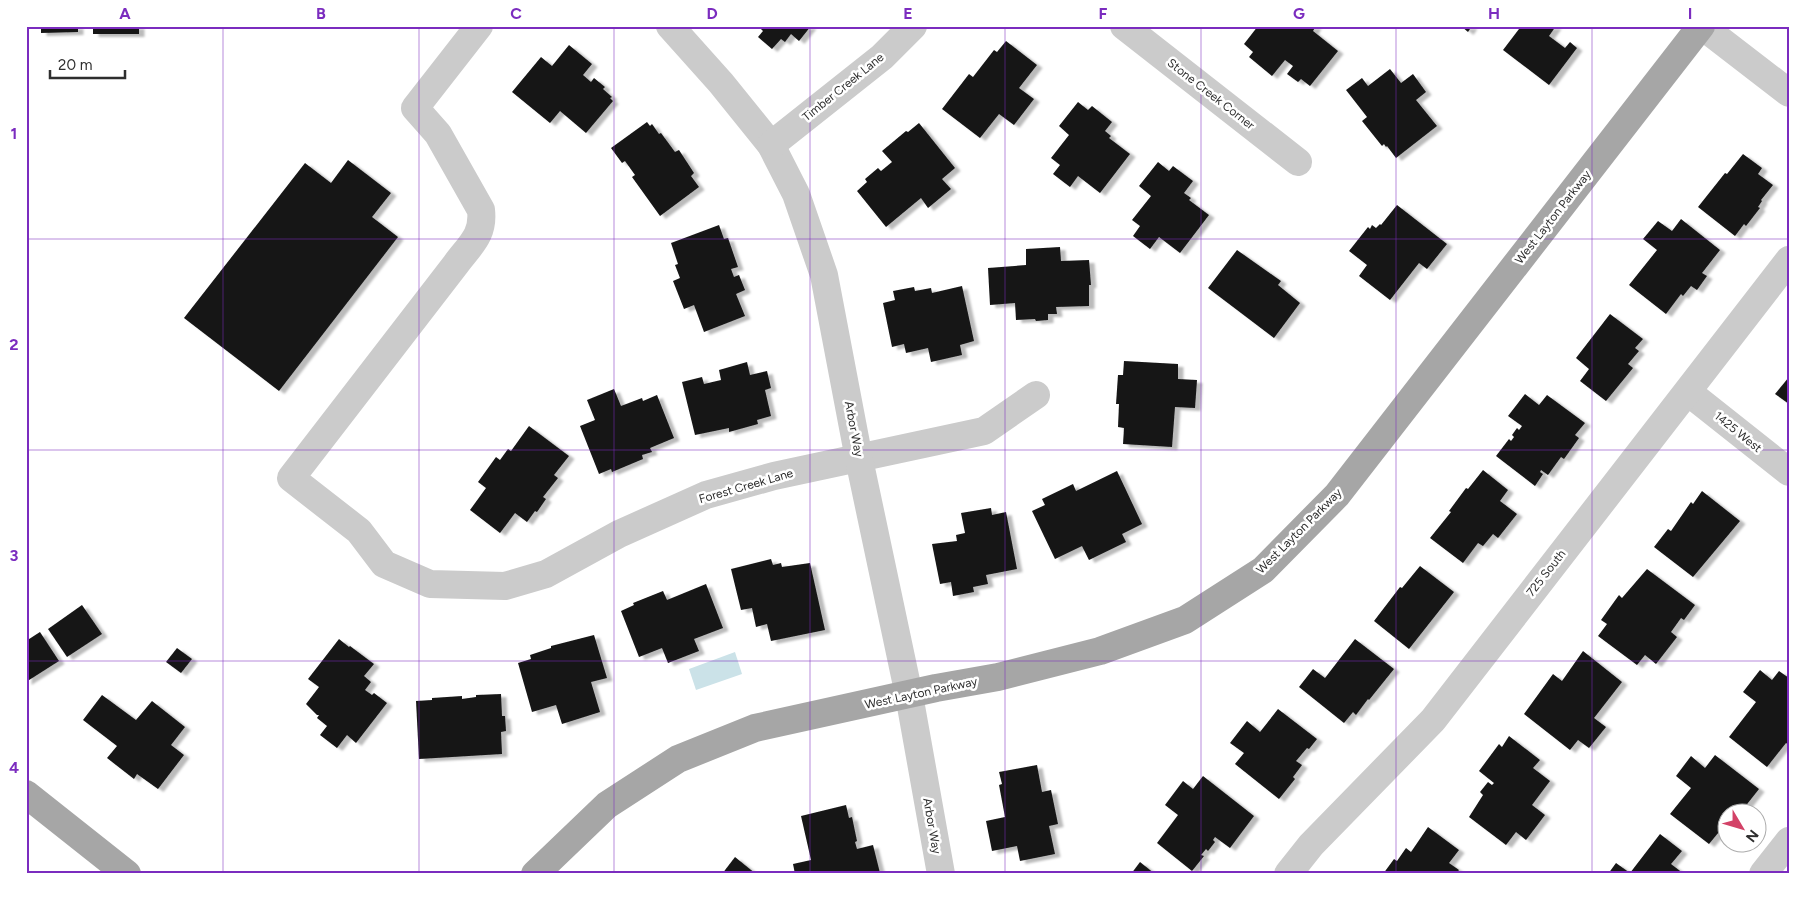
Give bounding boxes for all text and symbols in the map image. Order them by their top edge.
text: A [119,4,131,23]
text: B [316,4,326,23]
text: C [510,4,522,23]
text: D [706,4,718,23]
text: E [903,4,913,23]
text: F [1099,4,1108,23]
text: G [1293,4,1305,23]
text: H [1488,4,1500,23]
text: I [1688,4,1692,23]
scale bar [50,48,125,80]
street label: Timber Creek Lane [800,50,887,124]
text: 20 m [58,56,92,74]
street label: Stone Creek Corner [1165,56,1257,132]
text: 1 [11,124,17,143]
street label: West Layton Parkway [1512,167,1594,267]
text: 2 [9,335,19,354]
street label: Arbor Way [842,400,866,459]
street label: 1425 West [1712,409,1765,456]
street label: Forest Creek Lane [697,466,795,506]
street label: West Layton Parkway [1253,485,1345,577]
text: 3 [10,546,19,565]
street label: 725 South [1523,547,1569,599]
street label: West Layton Parkway [863,674,979,712]
text: 4 [9,758,19,777]
street label: Arbor Way [920,797,944,856]
north arrow [1718,802,1768,852]
text: N [1742,826,1762,845]

